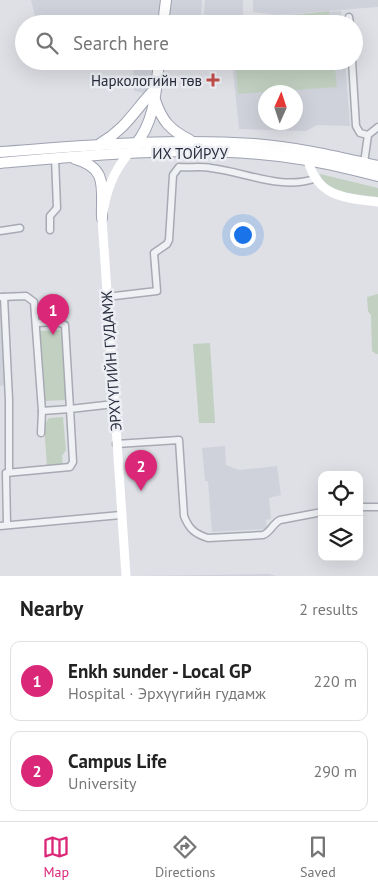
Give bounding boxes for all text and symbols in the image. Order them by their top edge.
search box [15,15,363,70]
icon: search [33,29,61,57]
text: Search here [73,31,169,55]
place label: Наркологийн төв [91,71,202,90]
marker: Наркологийн төв [206,73,220,87]
north arrow [258,85,303,130]
street label: ИХ ТОЙРУУ [152,144,228,163]
your location [230,222,256,248]
street label: ЭРХҮҮГИЙН ГУДАМЖ [97,289,125,432]
pin: 1 [37,294,69,335]
pin: 2 [125,450,157,491]
map controls [318,471,363,561]
button: locate [318,471,363,516]
button: layers [318,516,363,561]
text: Nearby [20,595,83,622]
text: 2 results [299,599,358,619]
text: Enkh sunder - Local GP [68,659,252,683]
text: 1 [32,671,42,691]
text: 220 m [314,671,357,691]
text: Hospital · Эрхүүгийн гудамж [68,683,266,703]
text: Campus Life [68,749,167,773]
text: 2 [32,761,42,781]
text: 290 m [314,761,357,781]
text: University [68,773,136,793]
tab: Map [42,833,70,881]
tab: Directions [155,833,215,881]
tab: Saved [300,833,336,881]

